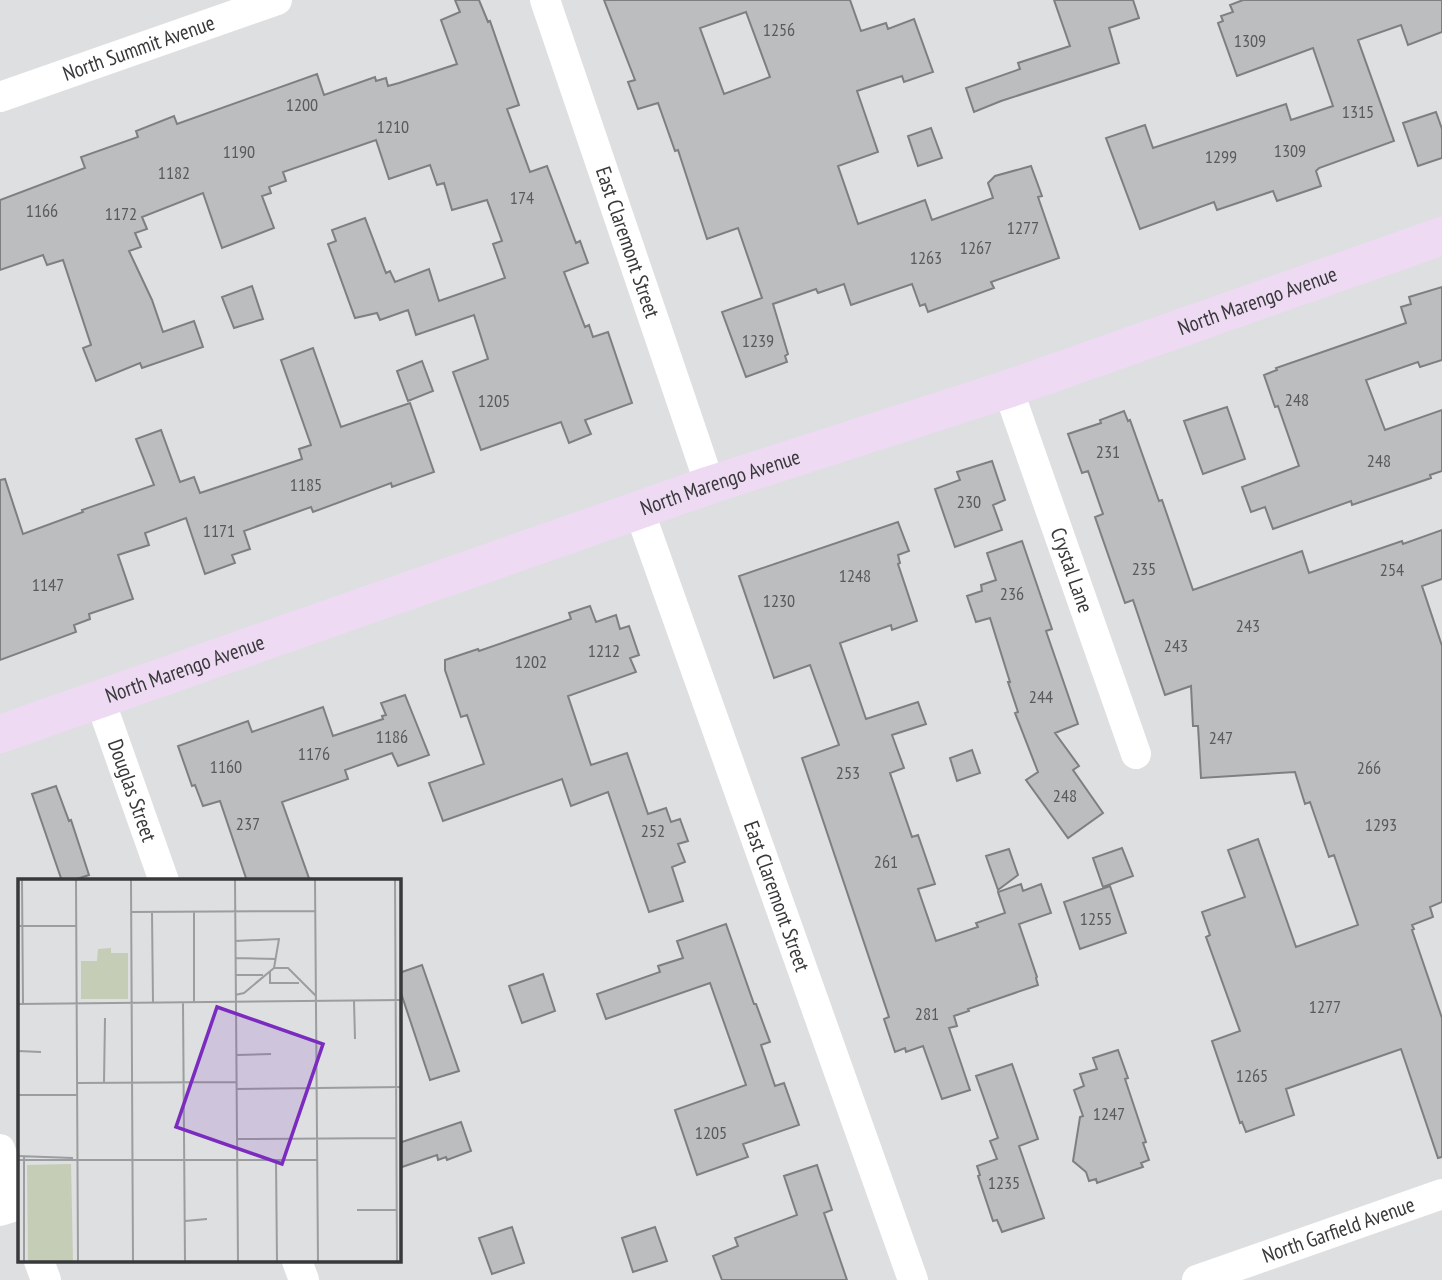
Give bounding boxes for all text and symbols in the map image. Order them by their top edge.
street label: North Summit Avenue [59,9,218,87]
house number: 1256 [763,18,795,41]
house number: 1309 [1234,29,1266,52]
house number: 1200 [286,93,318,116]
house number: 1315 [1342,100,1374,123]
house number: 1210 [377,115,409,138]
house number: 1309 [1274,139,1306,162]
house number: 1190 [223,140,255,163]
house number: 1299 [1205,145,1237,168]
house number: 1182 [158,161,190,184]
street label: East Claremont Street [590,163,666,321]
house number: 174 [510,186,534,209]
house number: 1166 [26,199,58,222]
house number: 1172 [105,202,137,225]
house number: 1277 [1007,216,1039,239]
house number: 1267 [960,236,992,259]
house number: 1263 [910,246,942,269]
street label: North Marengo Avenue [1174,260,1340,341]
house number: 1239 [742,329,774,352]
house number: 248 [1285,388,1309,411]
house number: 1205 [478,389,510,412]
house number: 231 [1096,440,1120,463]
street label: North Marengo Avenue [637,443,803,521]
house number: 248 [1367,449,1391,472]
house number: 1185 [290,473,322,496]
house number: 230 [957,490,981,513]
house number: 1171 [203,519,235,542]
street label: Crystal Lane [1045,524,1099,616]
house number: 235 [1132,557,1156,580]
house number: 254 [1380,558,1404,581]
house number: 1248 [839,564,871,587]
house number: 1147 [32,573,64,596]
house number: 236 [1000,582,1024,605]
house number: 1230 [763,589,795,612]
house number: 243 [1236,614,1260,637]
street label: North Marengo Avenue [102,628,268,709]
house number: 243 [1164,634,1188,657]
house number: 1212 [588,639,620,662]
house number: 1202 [515,650,547,673]
house number: 244 [1029,685,1053,708]
house number: 1186 [376,725,408,748]
house number: 247 [1209,726,1233,749]
street label: Douglas Street [102,736,163,845]
house number: 1176 [298,742,330,765]
house number: 1160 [210,755,242,778]
house number: 266 [1357,756,1381,779]
house number: 253 [836,761,860,784]
house number: 248 [1053,784,1077,807]
house number: 237 [236,812,260,835]
house number: 1293 [1365,813,1397,836]
street label: East Claremont Street [738,817,816,975]
house number: 252 [641,819,665,842]
house number: 261 [874,850,898,873]
inset map [18,879,401,1262]
house number: 1255 [1080,907,1112,930]
house number: 1277 [1309,995,1341,1018]
house number: 281 [915,1002,939,1025]
house number: 1265 [1236,1064,1268,1087]
house number: 1247 [1093,1102,1125,1125]
house number: 1205 [695,1121,727,1144]
house number: 1235 [988,1171,1020,1194]
street label: North Garfield Avenue [1259,1191,1418,1269]

